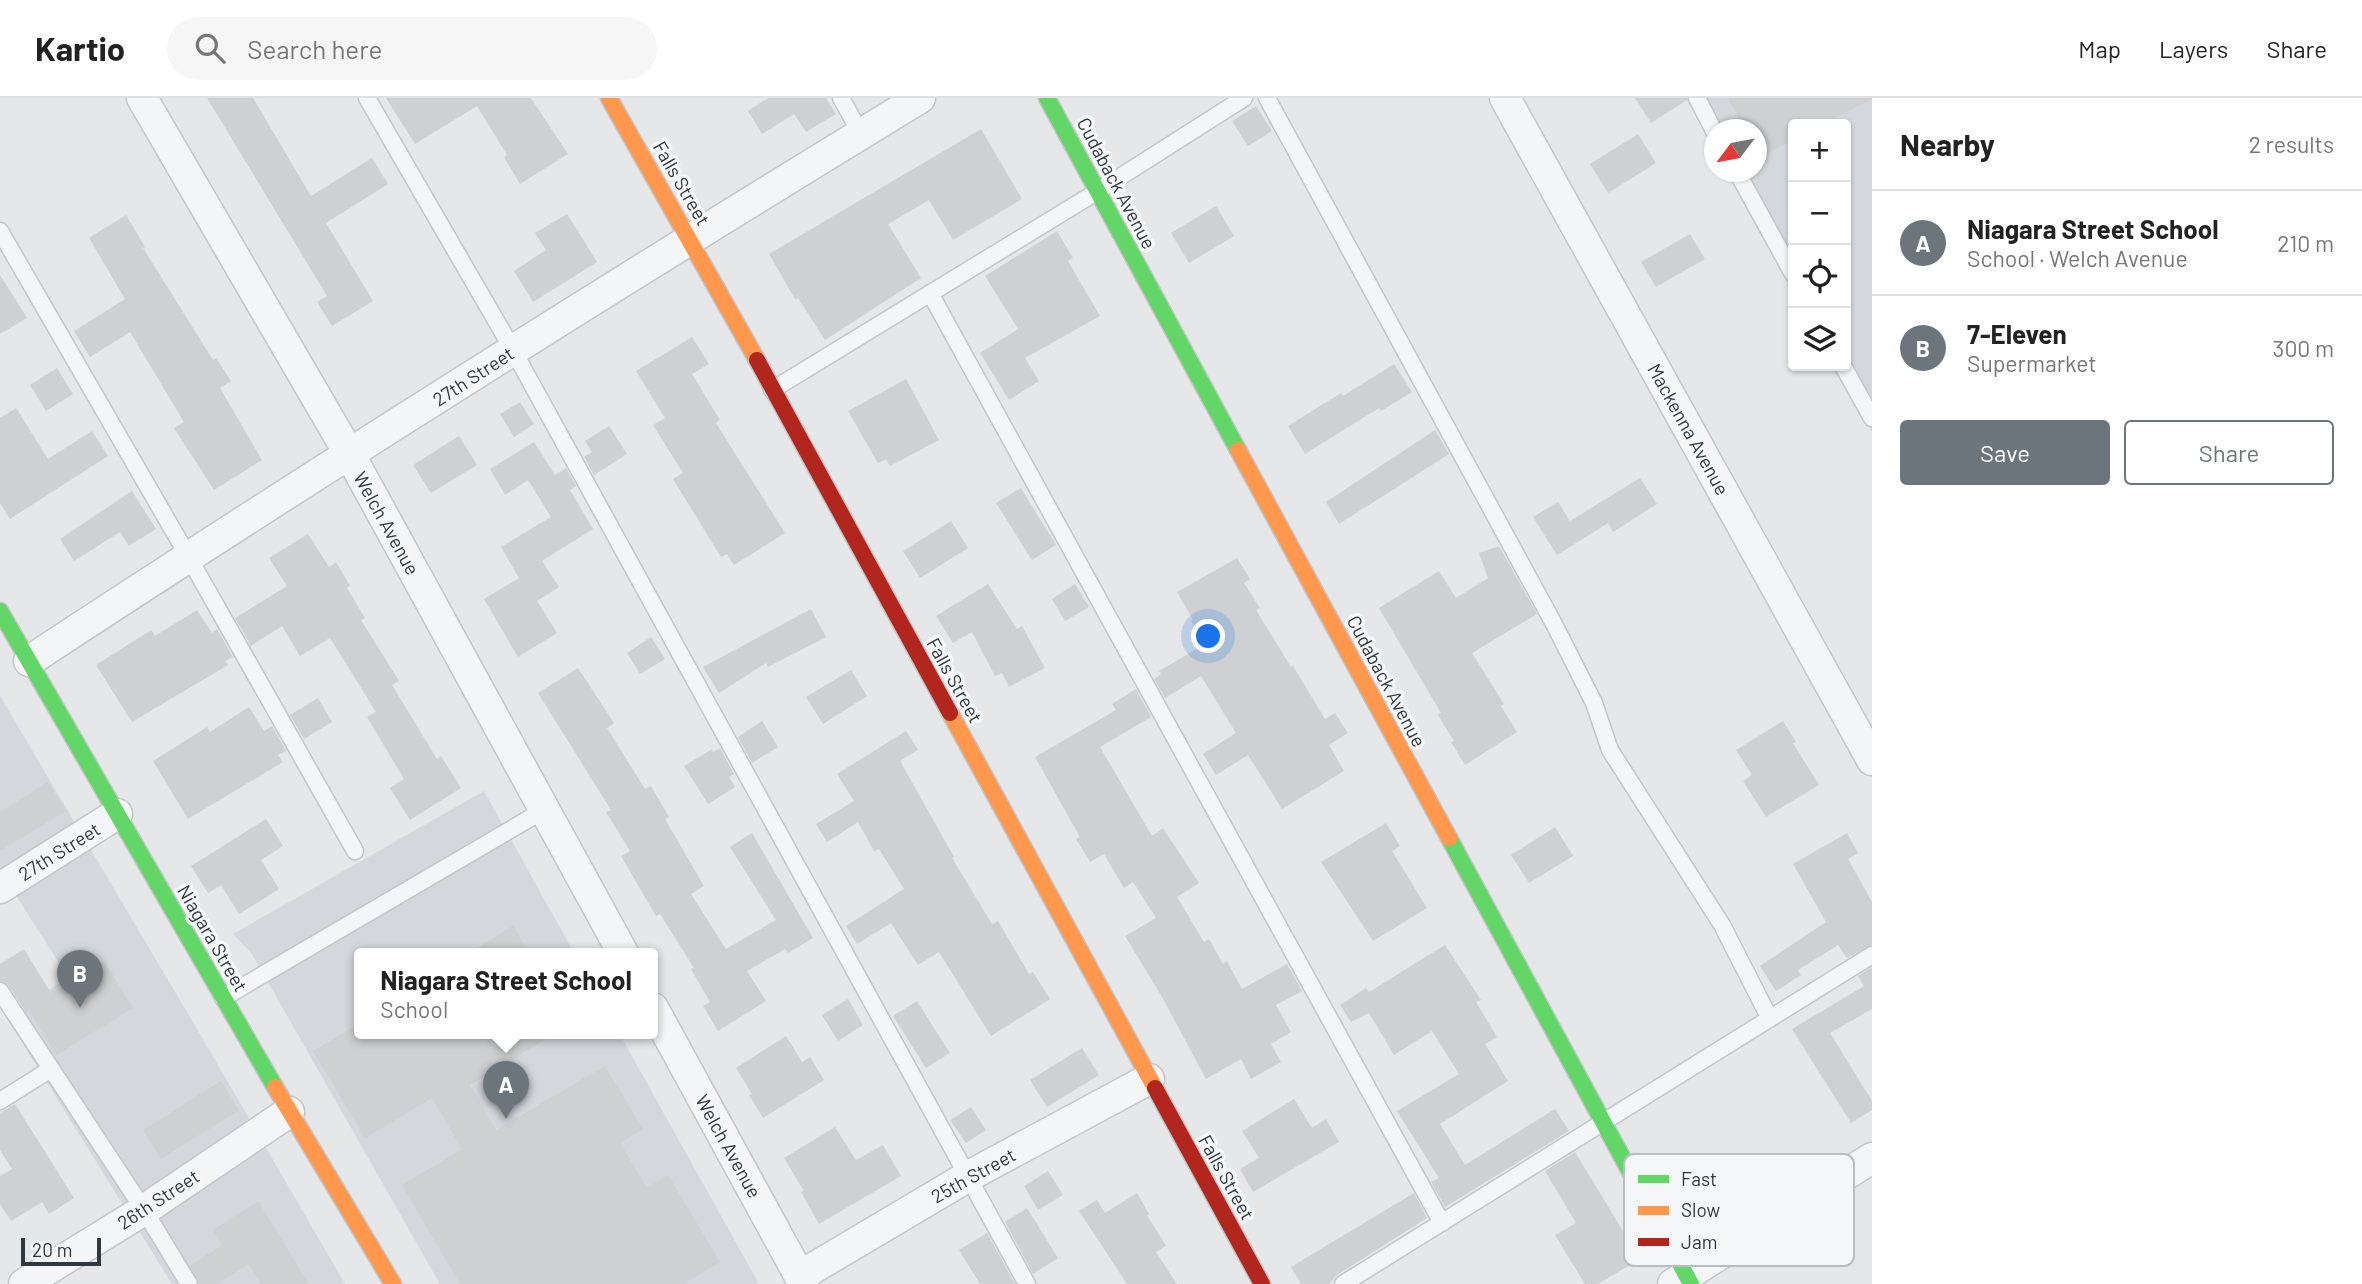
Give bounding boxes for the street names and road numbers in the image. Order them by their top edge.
street label: Cudaback Avenue [1073,113,1161,253]
street label: Falls Street [649,137,715,229]
street label: 27th Street [428,341,518,411]
street label: Mackenna Avenue [1643,359,1735,499]
street label: Welch Avenue [349,467,425,579]
street label: Cudaback Avenue [1343,611,1431,751]
street label: Falls Street [922,634,988,726]
street label: 27th Street [14,817,104,885]
street label: Niagara Street [173,880,253,996]
street label: Welch Avenue [691,1090,767,1202]
street label: Falls Street [1194,1131,1260,1223]
street label: 25th Street [927,1142,1019,1208]
street label: 26th Street [113,1164,203,1234]

